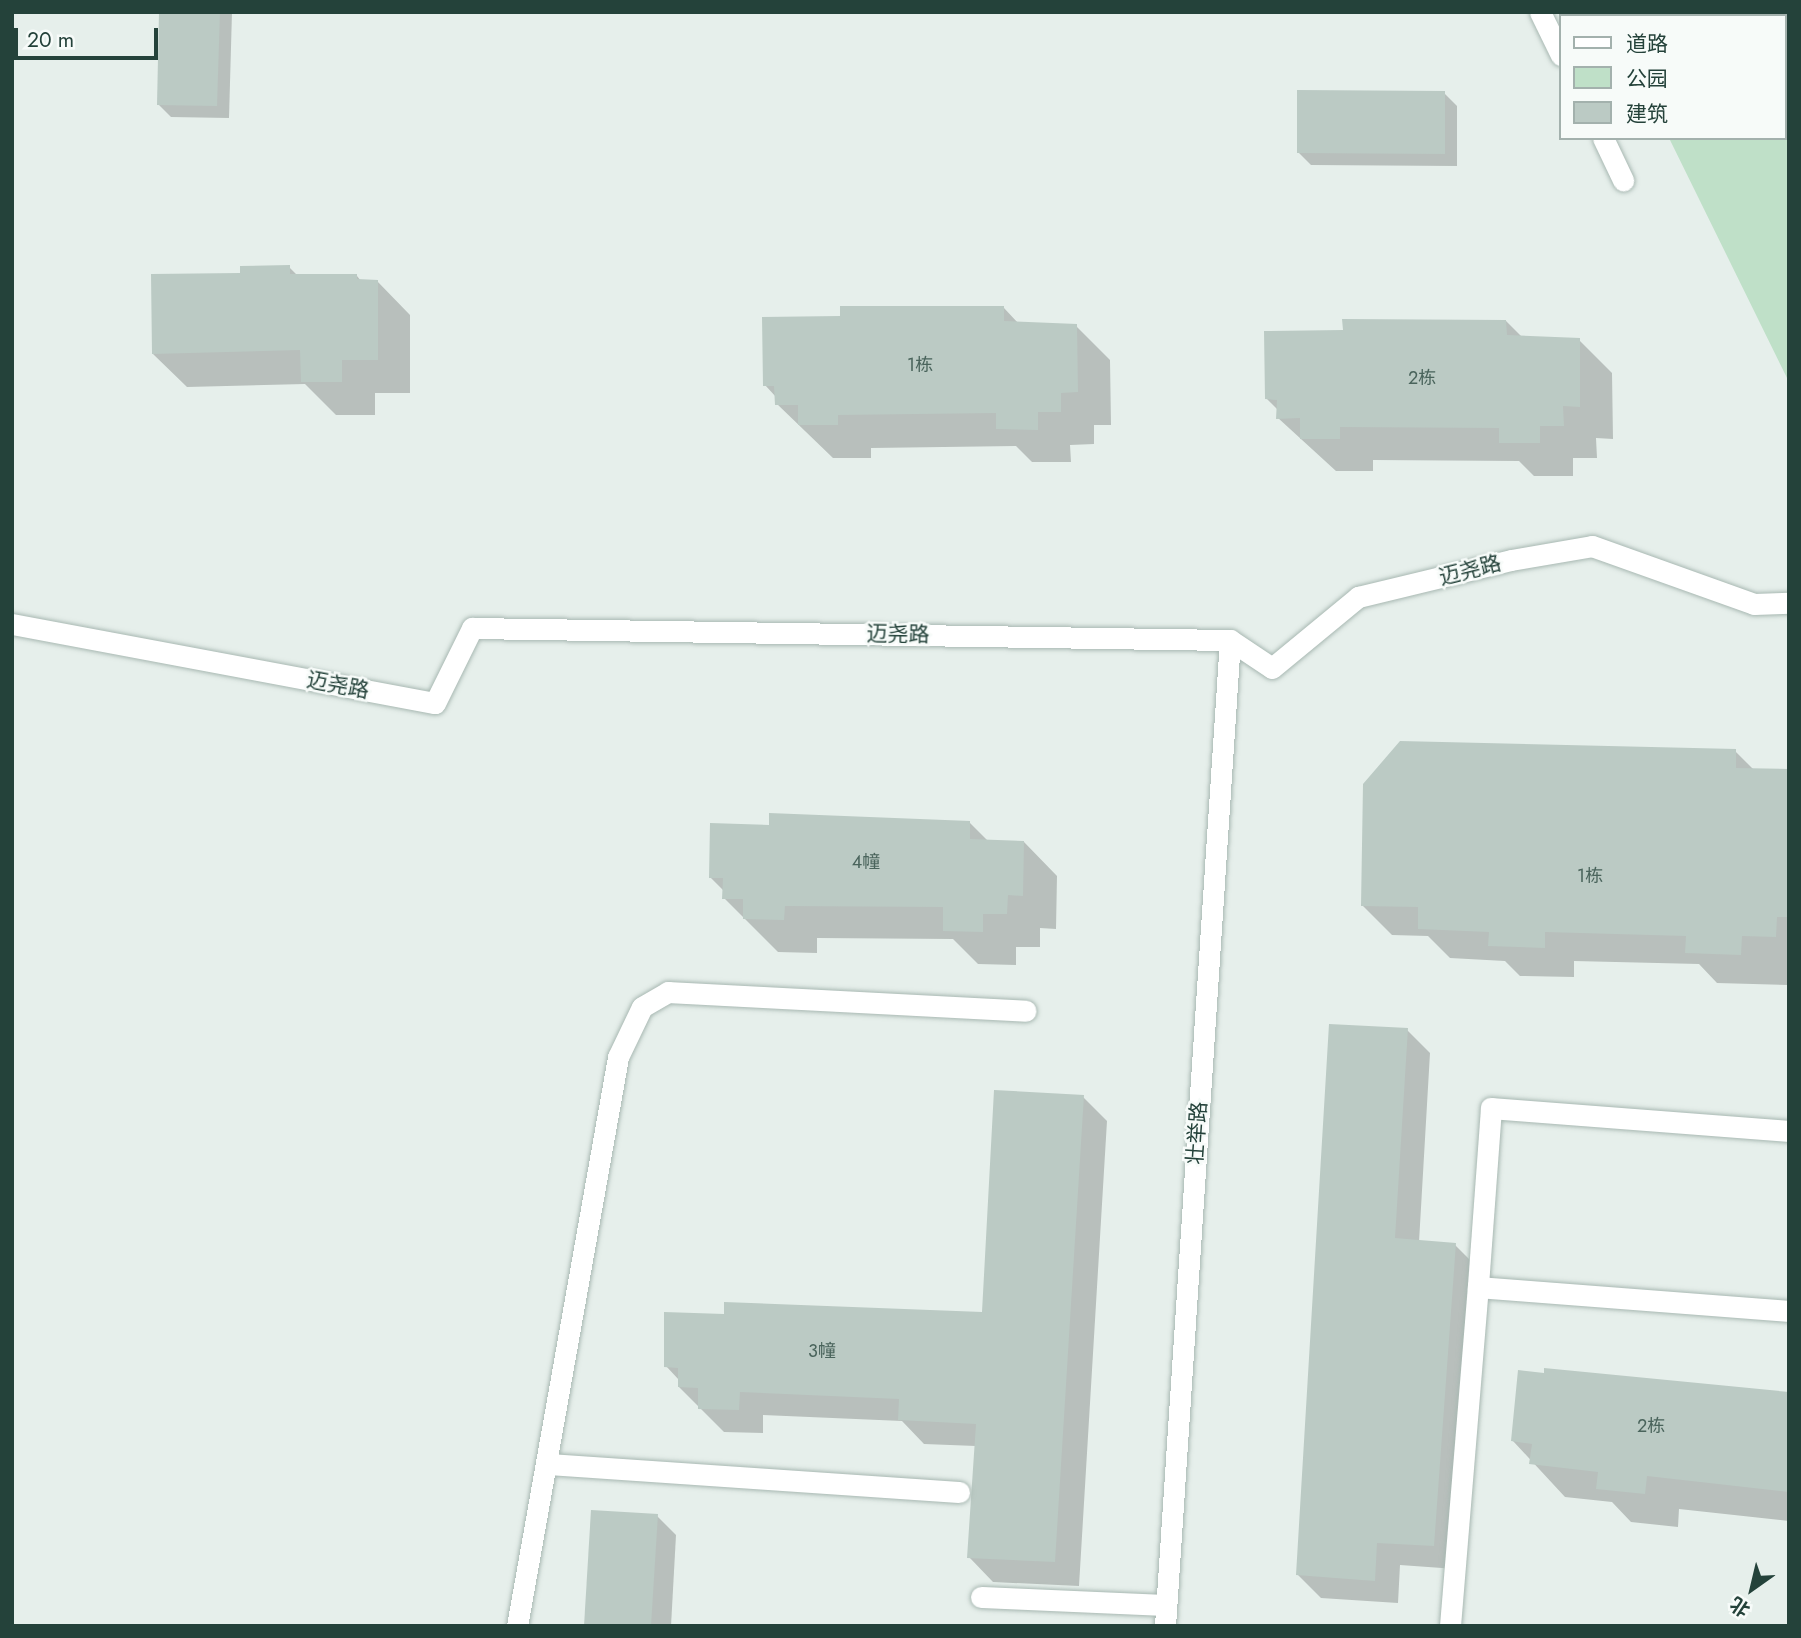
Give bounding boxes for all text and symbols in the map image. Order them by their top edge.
scale bar [18,14,161,58]
legend [1560,14,1787,140]
text: 20 m [27,25,74,55]
text: 道路 [1626,29,1668,59]
text: 公园 [1626,64,1668,94]
text: 建筑 [1626,99,1668,129]
house number: 1栋 [907,354,933,376]
house number: 2栋 [1408,367,1436,389]
street label: 迈尧路 [1436,550,1504,590]
street label: 迈尧路 [866,621,930,647]
street label: 迈尧路 [305,667,371,703]
house number: 4幢 [852,851,880,873]
house number: 1栋 [1577,865,1603,887]
street label: 壮举路 [1182,1101,1212,1165]
house number: 3幢 [808,1340,836,1362]
house number: 2栋 [1637,1415,1665,1437]
north arrow [1717,1554,1787,1624]
text: 北 [1725,1590,1755,1623]

